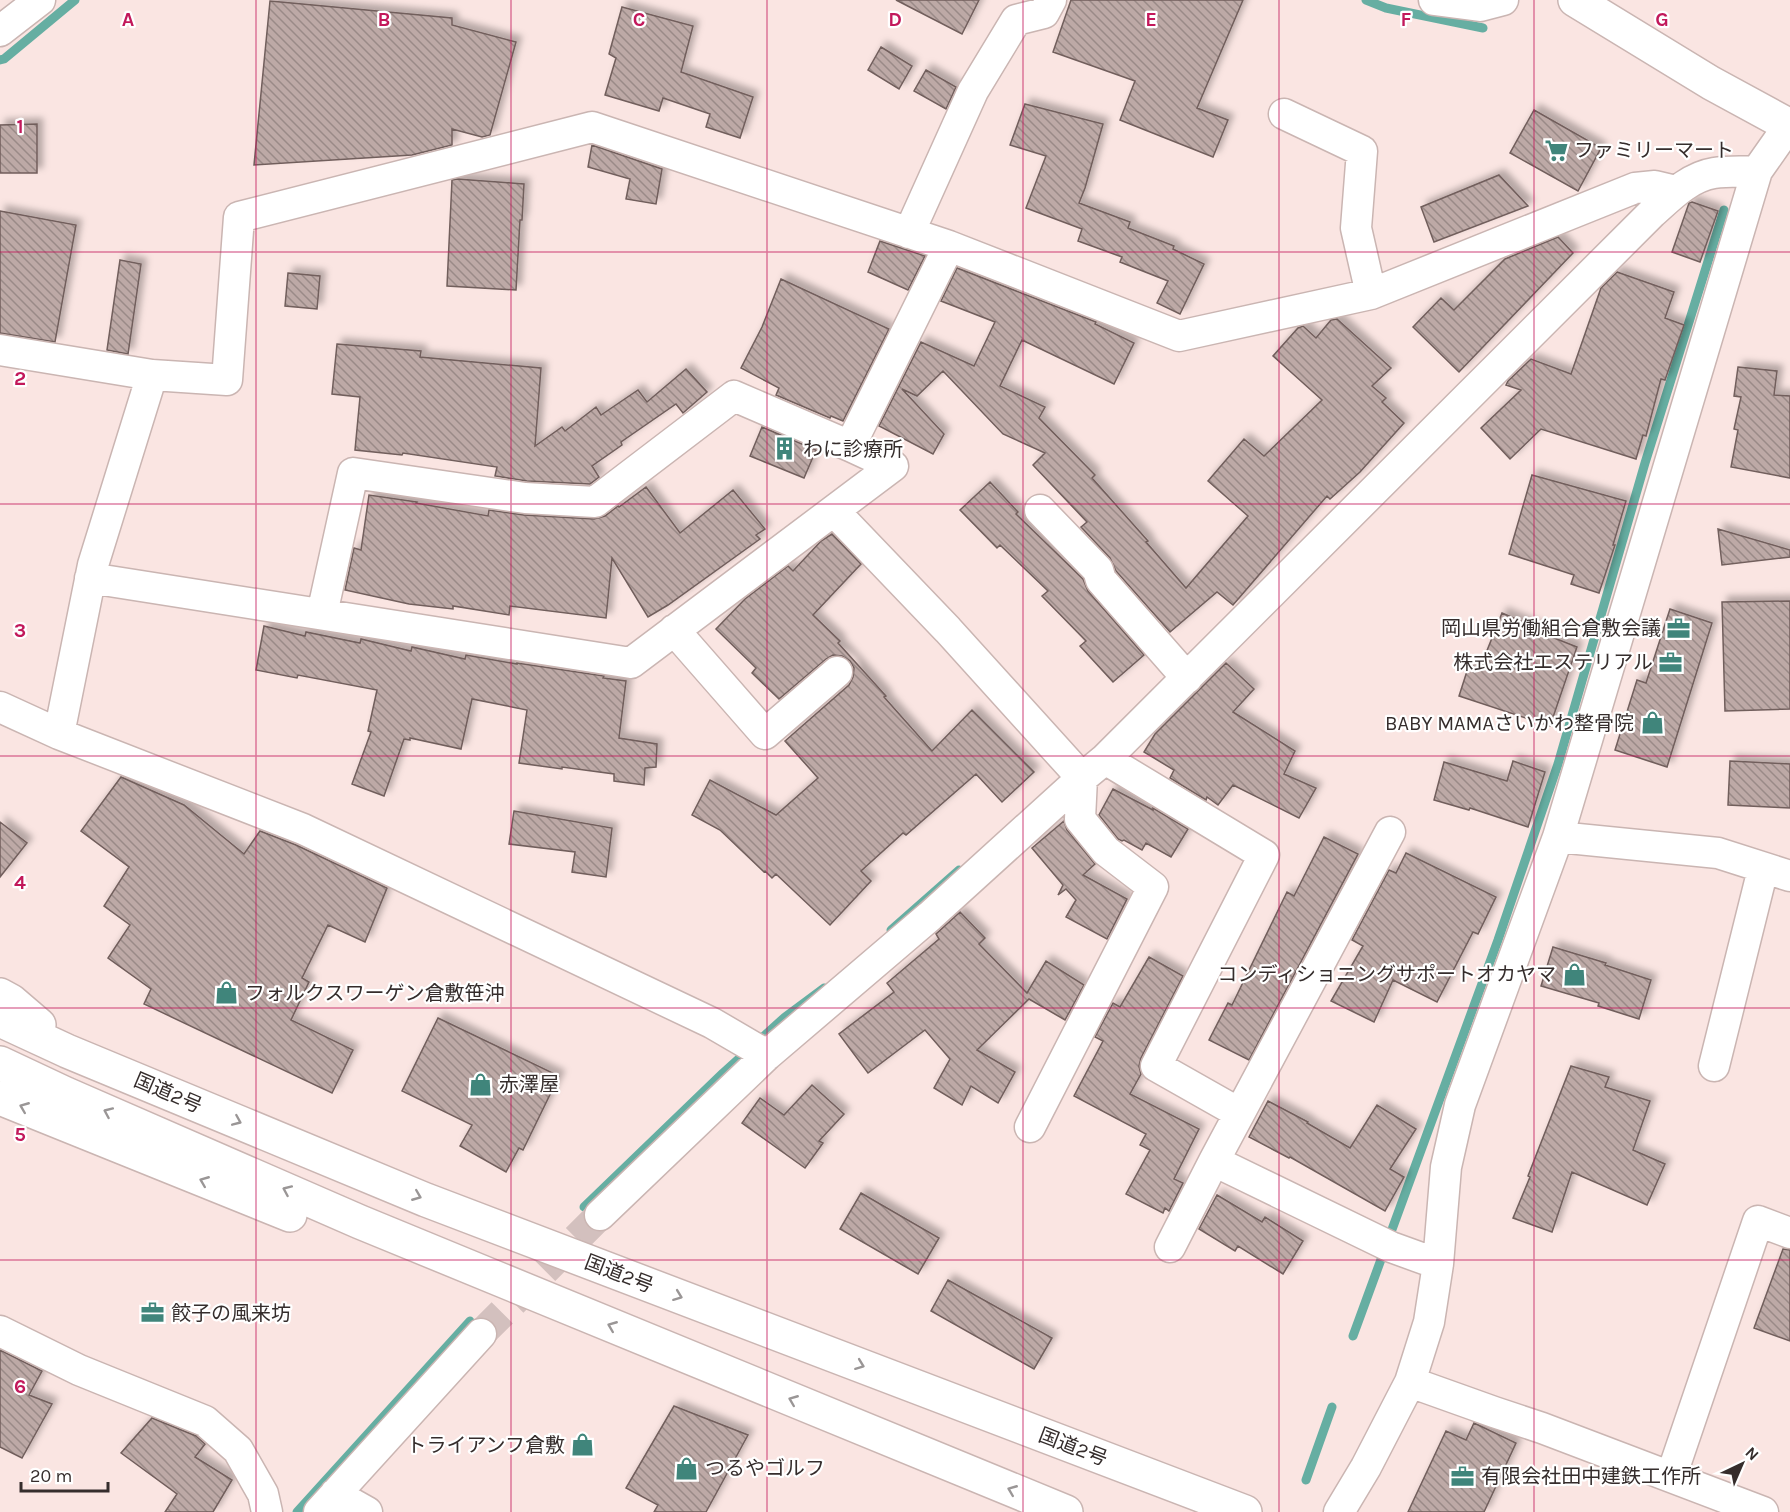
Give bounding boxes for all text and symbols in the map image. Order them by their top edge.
text: A [122,8,135,31]
text: B [378,8,390,31]
text: C [633,8,645,31]
text: D [888,8,902,31]
text: E [1145,8,1157,31]
text: F [1401,8,1412,31]
text: G [1655,8,1669,31]
text: 1 [16,115,24,138]
supermarket icon: ファミリーマート [1543,137,1569,163]
place label: ファミリーマート [1574,139,1734,162]
text: 2 [14,367,26,390]
building icon: わに診療所 [772,436,798,462]
place label: わに診療所 [803,438,903,461]
office icon: 岡山県労働組合倉敷会議 [1666,615,1692,641]
place label: 岡山県労働組合倉敷会議 [1441,617,1661,640]
text: 3 [14,619,26,642]
office icon: 株式会社エステリアル [1658,649,1684,675]
place label: 株式会社エステリアル [1453,651,1653,674]
shop icon: BABY MAMAさいかわ整骨院 [1639,710,1665,736]
place label: BABY MAMAさいかわ整骨院 [1385,712,1634,735]
text: 4 [14,871,26,894]
shop icon: コンディショニングサポートオカヤマ [1561,961,1587,987]
place label: コンディショニングサポートオカヤマ [1217,963,1556,986]
shop icon: フォルクスワーゲン倉敷笹沖 [214,980,240,1006]
place label: フォルクスワーゲン倉敷笹沖 [245,982,504,1005]
street label: 国道2号 [131,1068,205,1118]
shop icon: 赤澤屋 [468,1071,494,1097]
place label: 赤澤屋 [499,1073,559,1096]
one-way arrow [19,1102,29,1115]
one-way arrow [104,1107,115,1119]
one-way arrow [231,1114,242,1126]
text: 5 [14,1123,26,1146]
one-way arrow [200,1176,211,1188]
one-way arrow [282,1185,293,1197]
one-way arrow [411,1189,422,1201]
street label: 国道2号 [581,1250,657,1298]
one-way arrow [672,1289,683,1301]
office icon: 餃子の風来坊 [140,1300,166,1326]
place label: 餃子の風来坊 [171,1302,291,1325]
one-way arrow [608,1321,619,1333]
one-way arrow [854,1358,865,1371]
text: 6 [14,1375,26,1398]
one-way arrow [788,1395,799,1407]
street label: 国道2号 [1035,1423,1111,1471]
shop icon: トライアンフ倉敷 [570,1432,596,1458]
place label: トライアンフ倉敷 [406,1434,565,1457]
north arrow [1712,1434,1772,1494]
text: N [1741,1443,1763,1464]
scale bar [21,1455,108,1493]
shop icon: つるやゴルフ [674,1455,700,1481]
place label: つるやゴルフ [705,1457,825,1480]
office icon: 有限会社田中建鉄工作所 [1450,1463,1476,1489]
text: 20 m [30,1465,72,1487]
place label: 有限会社田中建鉄工作所 [1481,1465,1701,1488]
one-way arrow [1007,1485,1018,1497]

